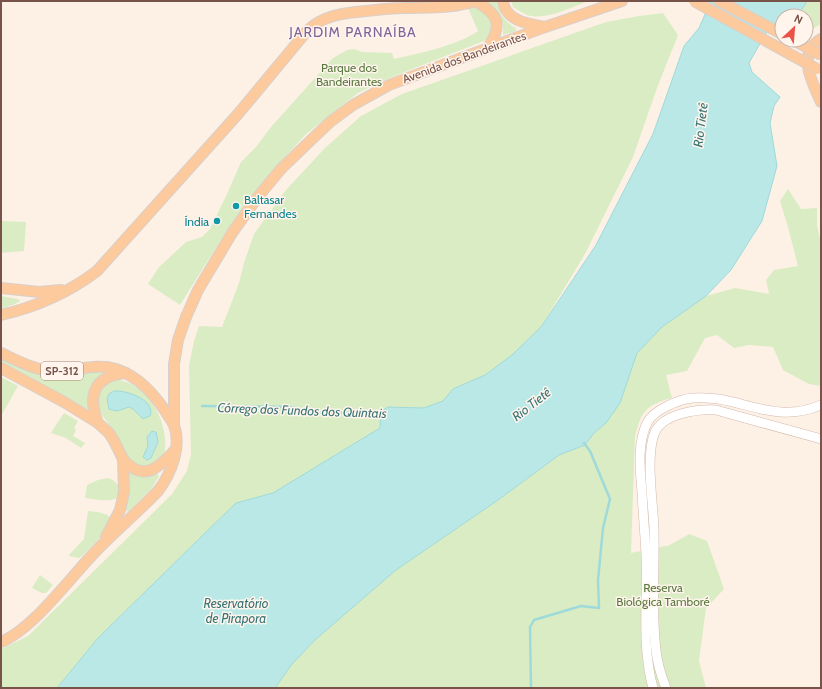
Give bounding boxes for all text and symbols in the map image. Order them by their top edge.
north arrow [774,8,814,48]
text: N [792,11,805,27]
district label: JARDIM PARNAÍBA [288,23,417,41]
street label: Avenida dos Bandeirantes [400,28,528,86]
park label: Parque dos Bandeirantes [316,60,382,89]
water label: Rio Tietê [689,102,711,148]
place label: Baltasar Fernandes [244,192,297,221]
marker: Baltasar Fernandes [231,201,241,211]
place label: Índia [184,214,209,229]
marker: Índia [212,216,222,226]
road number: SP-312 [41,362,83,380]
water label: Rio Tietê [508,384,554,424]
water label: Córrego dos Fundos dos Quintais [217,399,387,421]
park label: Reserva Biológica Tamboré [616,580,710,609]
water label: Reservatório de Pirapora [204,595,269,626]

